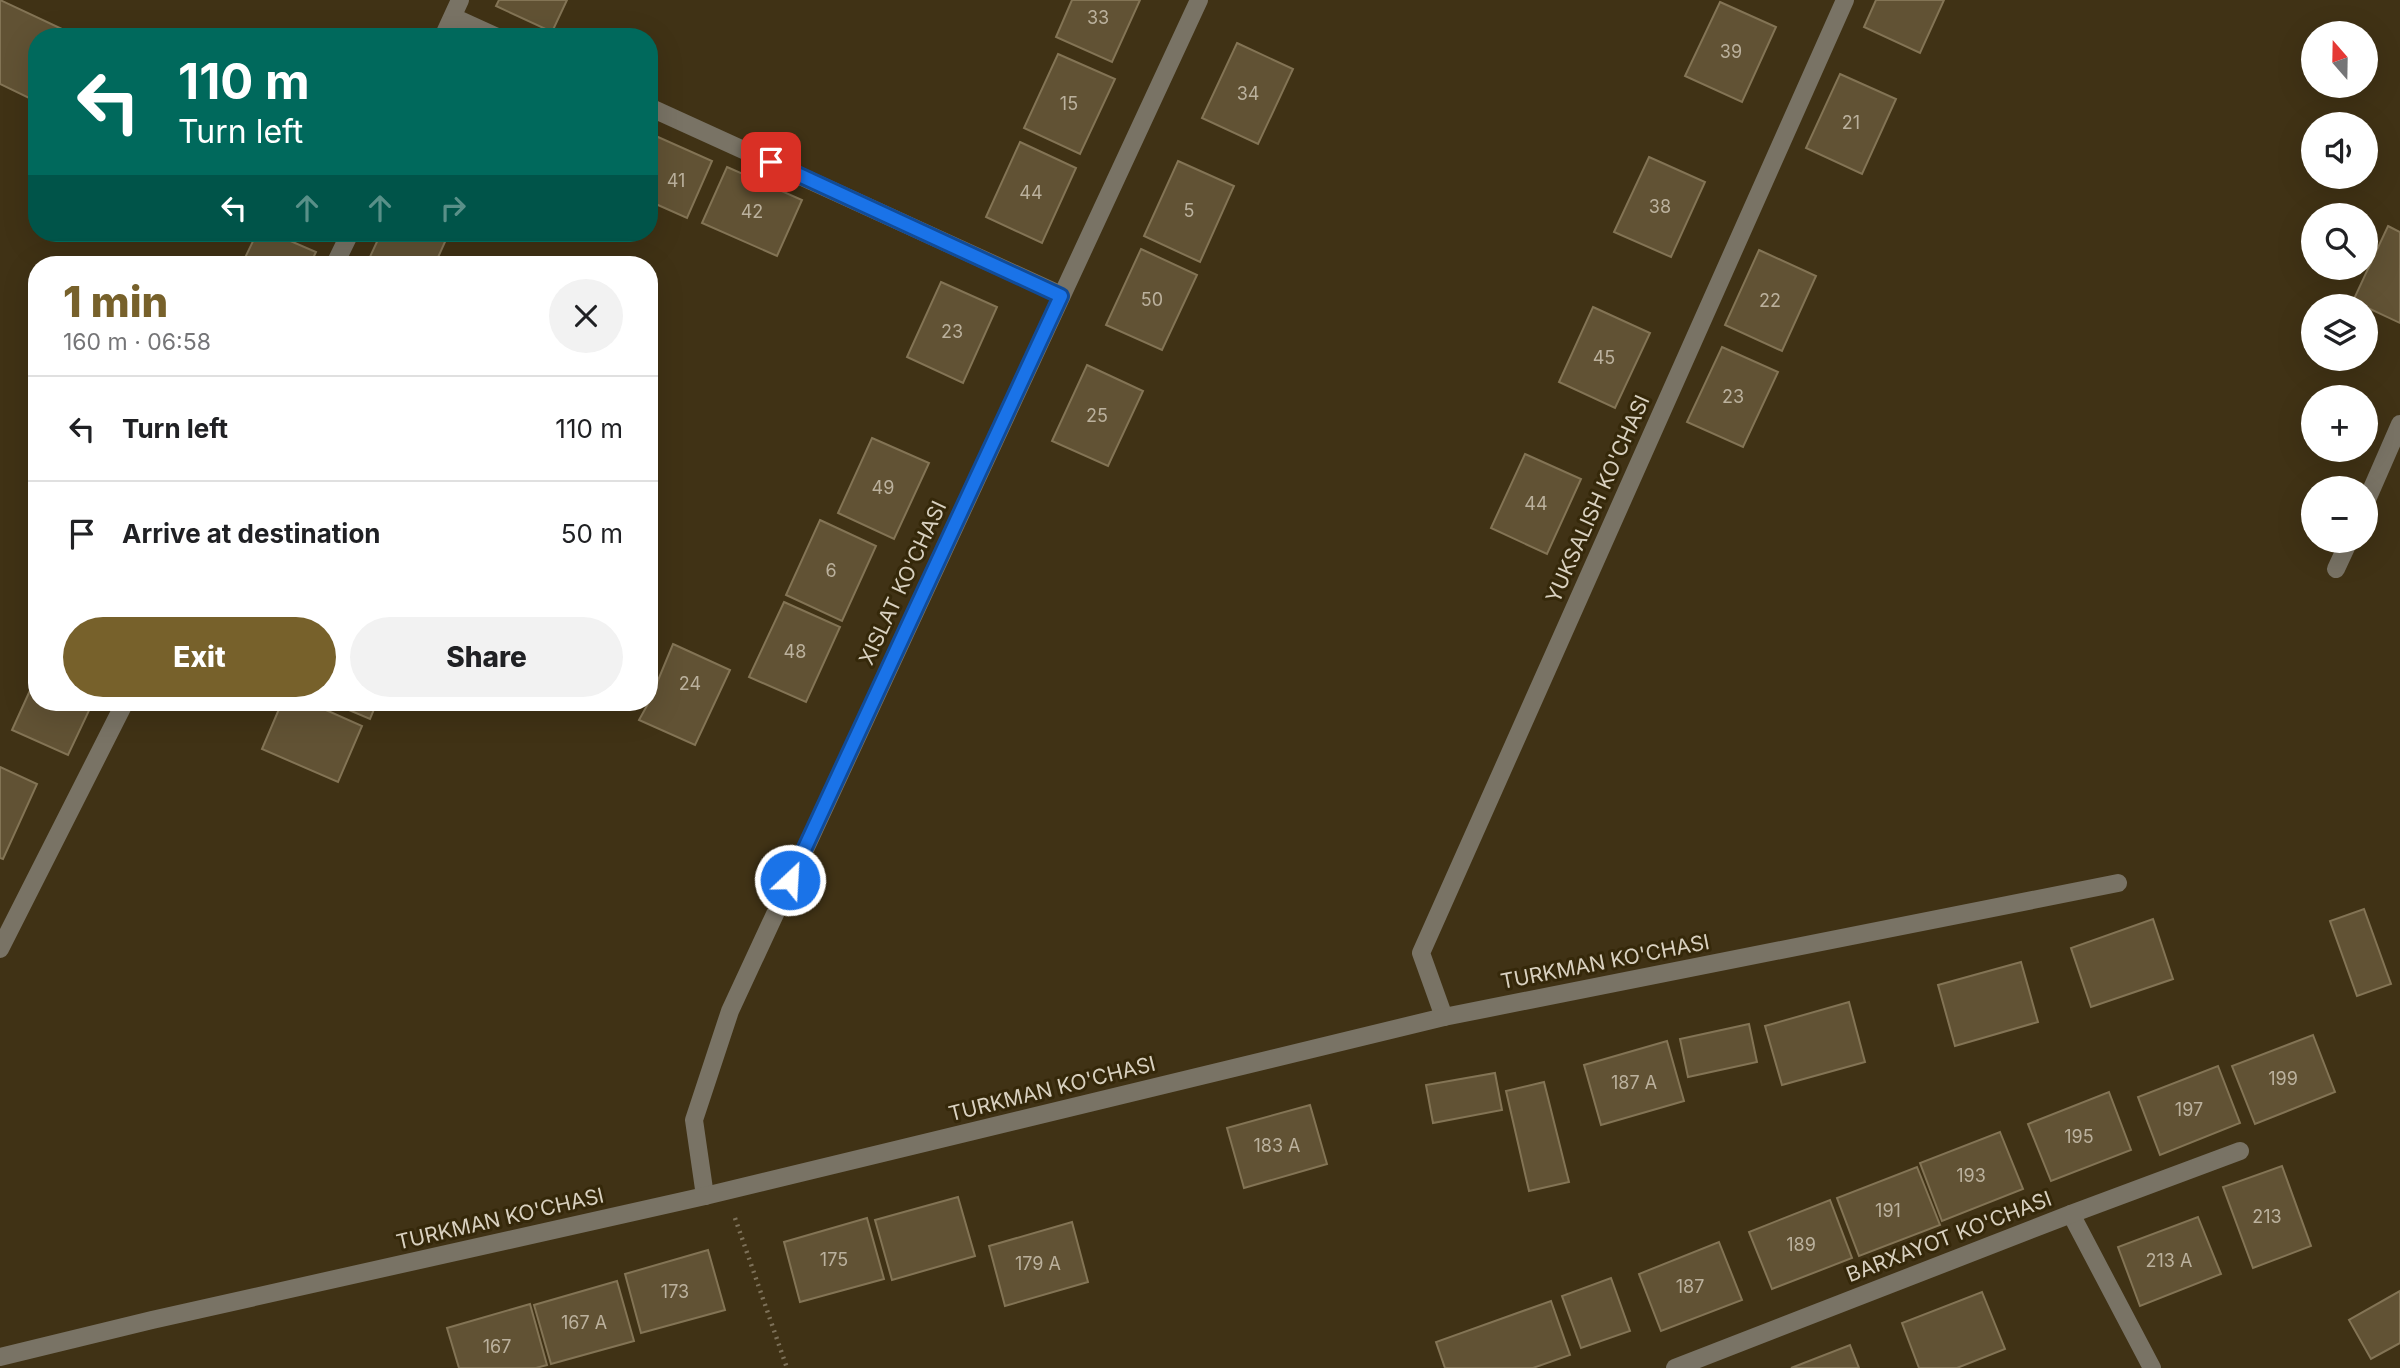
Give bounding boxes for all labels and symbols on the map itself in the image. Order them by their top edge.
house number: 33 [1087,7,1109,28]
north arrow [2301,21,2378,98]
house number: 39 [1720,41,1742,62]
house number: 34 [1237,83,1259,104]
house number: 15 [1060,93,1078,114]
house number: 21 [1842,112,1860,133]
pin [741,132,801,192]
house number: 41 [667,170,685,191]
house number: 44 [1019,182,1043,203]
house number: 38 [1649,196,1671,217]
house number: 5 [1184,200,1194,221]
house number: 42 [741,201,763,222]
house number: 50 [1141,289,1163,310]
house number: 22 [1759,290,1781,311]
house number: 23 [941,321,963,342]
house number: 45 [1593,347,1615,368]
house number: 23 [1722,386,1744,407]
street label: YUKSALISH KO'CHASI [1540,391,1655,606]
house number: 25 [1086,405,1108,426]
house number: 49 [872,477,894,498]
house number: 44 [1524,493,1548,514]
street label: XISLAT KO'CHASI [854,497,951,669]
house number: 6 [825,560,837,581]
house number: 48 [784,641,806,662]
house number: 24 [679,673,701,694]
position arrow [753,843,827,917]
street label: TURKMAN KO'CHASI [1498,929,1711,994]
street label: TURKMAN KO'CHASI [946,1051,1158,1126]
house number: 199 [2268,1068,2298,1089]
house number: 187 А [1611,1072,1657,1093]
house number: 197 [2175,1099,2203,1120]
house number: 195 [2064,1126,2094,1147]
house number: 183 А [1253,1135,1301,1156]
house number: 193 [1956,1165,1986,1186]
street label: TURKMAN KO'CHASI [394,1182,606,1255]
street label: BARXAYOT KO'CHASI [1843,1186,2055,1287]
house number: 191 [1875,1200,1901,1221]
house number: 213 [2252,1206,2282,1227]
house number: 189 [1786,1234,1816,1255]
house number: 175 [820,1249,848,1270]
house number: 213 А [2146,1250,2192,1271]
house number: 179 А [1015,1253,1061,1274]
house number: 187 [1676,1276,1704,1297]
house number: 173 [661,1281,689,1302]
house number: 167 А [561,1312,607,1333]
house number: 167 [483,1336,511,1357]

